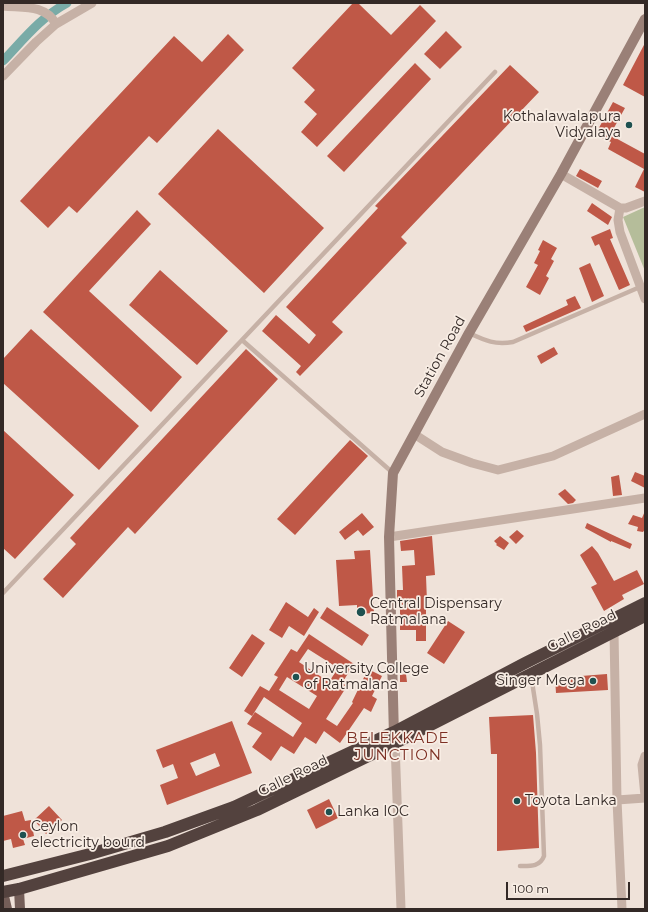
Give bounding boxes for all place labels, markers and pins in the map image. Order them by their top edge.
place label: Kothalawalapura Vidyalaya [503,109,621,142]
marker: Kothalawalapura Vidyalaya [624,120,634,130]
place label: Central Dispensary Ratmalana [370,596,502,628]
marker: Central Dispensary Ratmalana [355,606,367,618]
place label: University College of Ratmalana [304,661,429,694]
marker: University College of Ratmalana [291,672,301,682]
place label: Singer Mega [496,673,585,689]
marker: Singer Mega [588,676,598,686]
place label: Toyota Lanka [525,793,617,809]
marker: Toyota Lanka [512,796,522,806]
place label: Lanka IOC [337,804,409,820]
marker: Lanka IOC [324,807,334,817]
place label: Ceylon electricity bourd [31,819,145,852]
marker: Ceylon electricity bourd [18,830,28,840]

